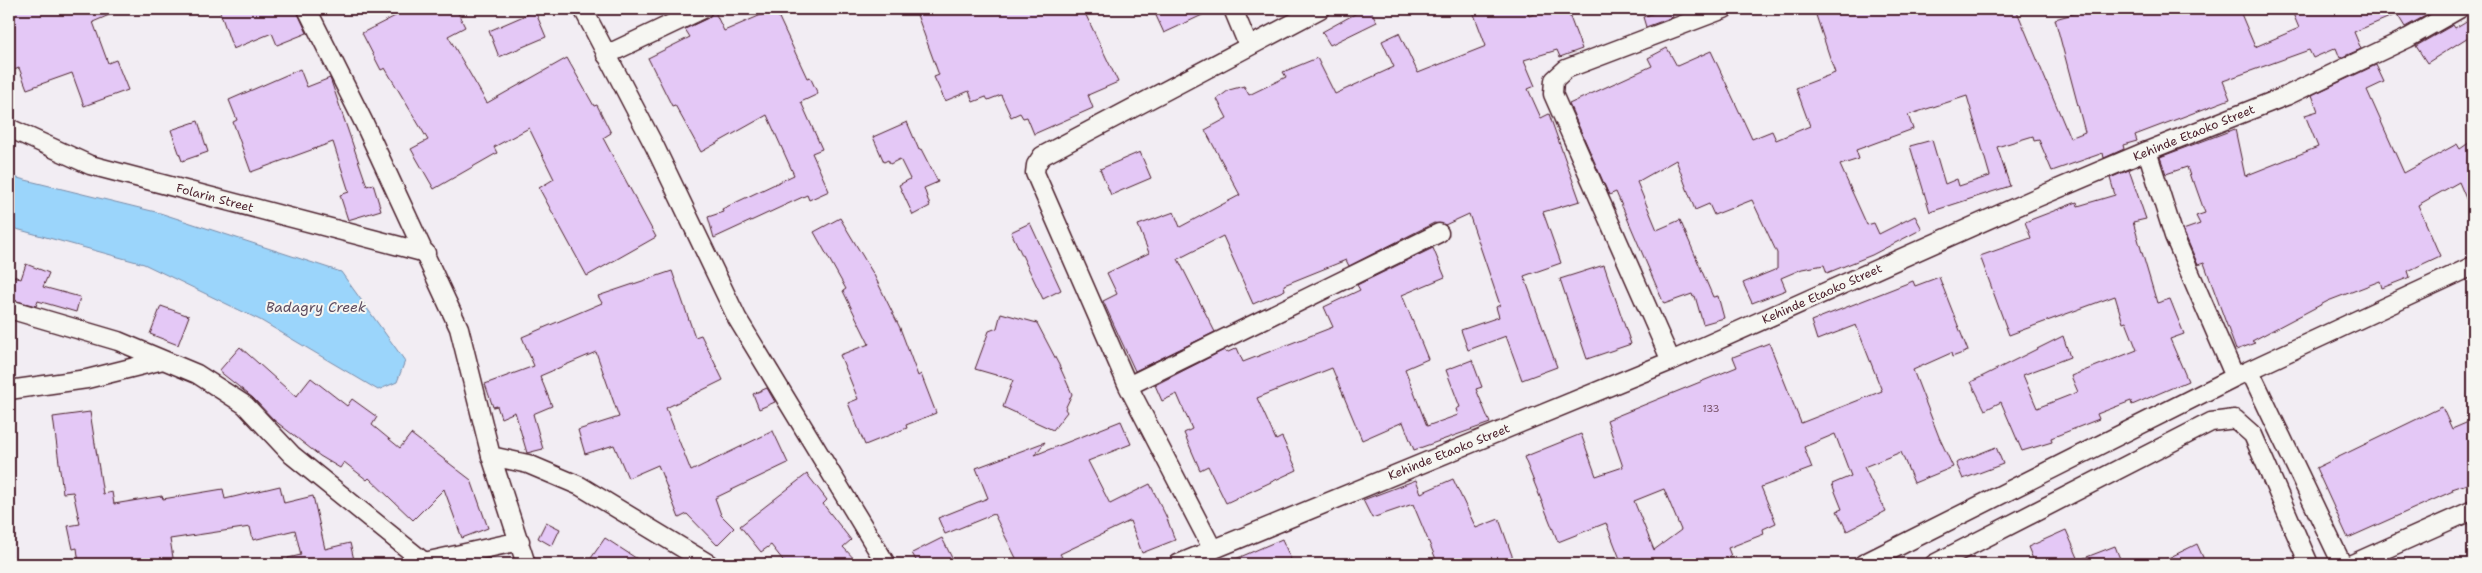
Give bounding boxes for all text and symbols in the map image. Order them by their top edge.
street label: Kehinde Etaoko Street [2131,101,2257,165]
street label: Folarin Street [175,180,255,216]
street label: Kehinde Etaoko Street [1759,260,1885,328]
water label: Badagry Creek [266,298,366,316]
house number: 133 [1702,402,1720,415]
street label: Kehinde Etaoko Street [1386,420,1512,484]

